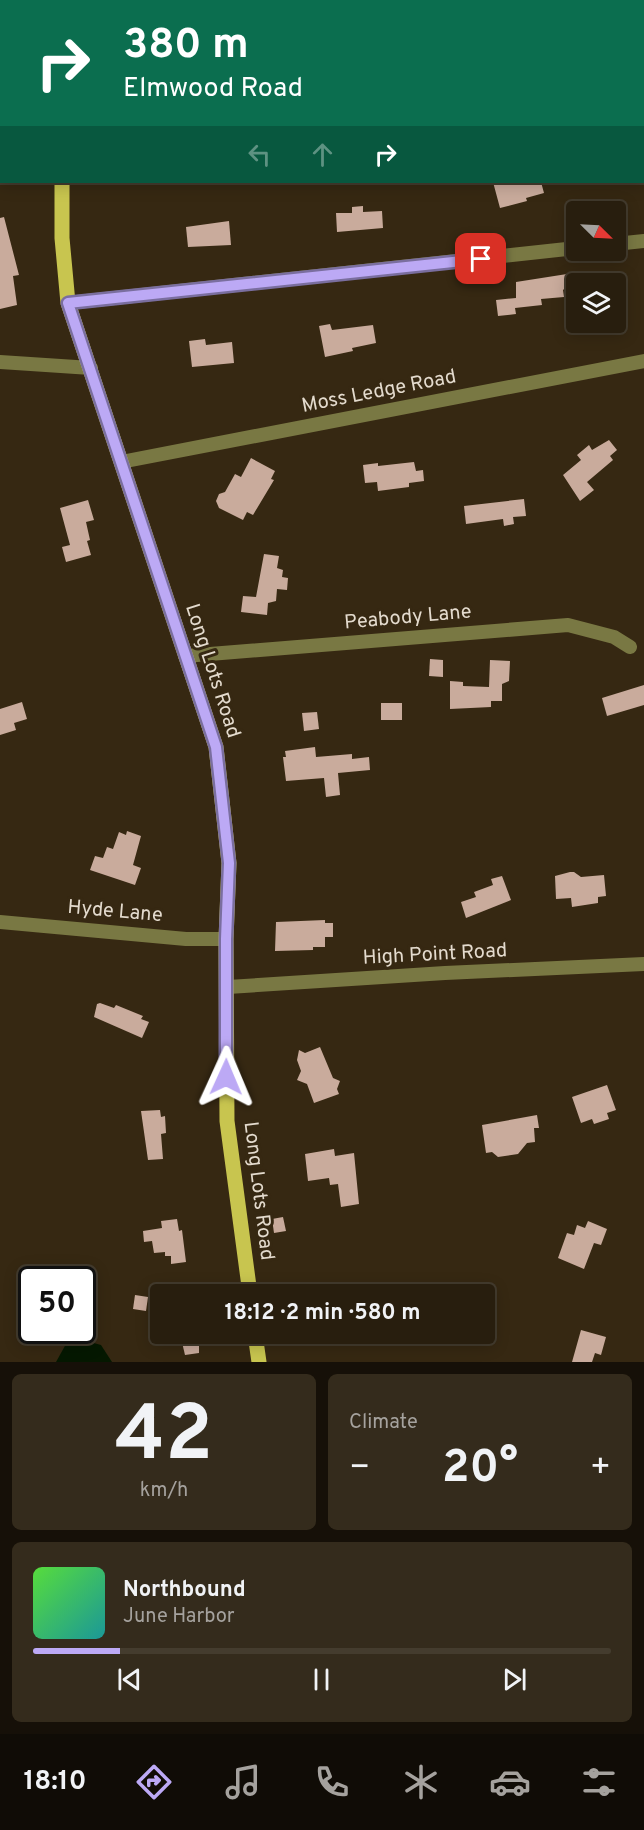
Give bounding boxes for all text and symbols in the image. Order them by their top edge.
text: 380 m [123,20,249,73]
icon: right [24,24,102,102]
text: Elmwood Road [123,72,303,106]
icon: left [243,138,276,171]
icon: ahead [306,138,339,171]
icon: right [369,138,402,171]
north arrow [566,201,626,261]
map controls [566,201,626,333]
pin [455,233,506,284]
icon: arrive [464,242,497,275]
button: layers [566,273,626,333]
street label: Moss Ledge Road [299,364,459,420]
street label: Peabody Lane [343,599,473,637]
street label: Long Lots Road [178,601,246,741]
street label: Hyde Lane [66,895,164,929]
street label: High Point Road [362,938,508,972]
position arrow [194,1045,258,1109]
street label: Long Lots Road [237,1120,279,1262]
speed limit sign: 50 [18,1266,96,1344]
text: 18:12 · 2 min · 580 m [225,1300,420,1327]
text: 42 [115,1389,213,1488]
text: Climate [349,1410,418,1436]
text: 20° [442,1441,518,1498]
text: − [349,1448,370,1490]
text: + [590,1448,611,1490]
text: km/h [140,1478,188,1504]
text: Northbound [123,1577,246,1604]
text: June Harbor [123,1604,235,1630]
icon: previous [113,1663,146,1696]
icon: pause [305,1663,338,1696]
icon: next [498,1663,531,1696]
icon: directions [133,1761,175,1803]
icon: music [222,1761,264,1803]
icon: phone [311,1761,353,1803]
icon: climate [400,1761,442,1803]
icon: car [489,1761,531,1803]
icon: filters [578,1761,620,1803]
text: 18:10 [24,1765,86,1799]

